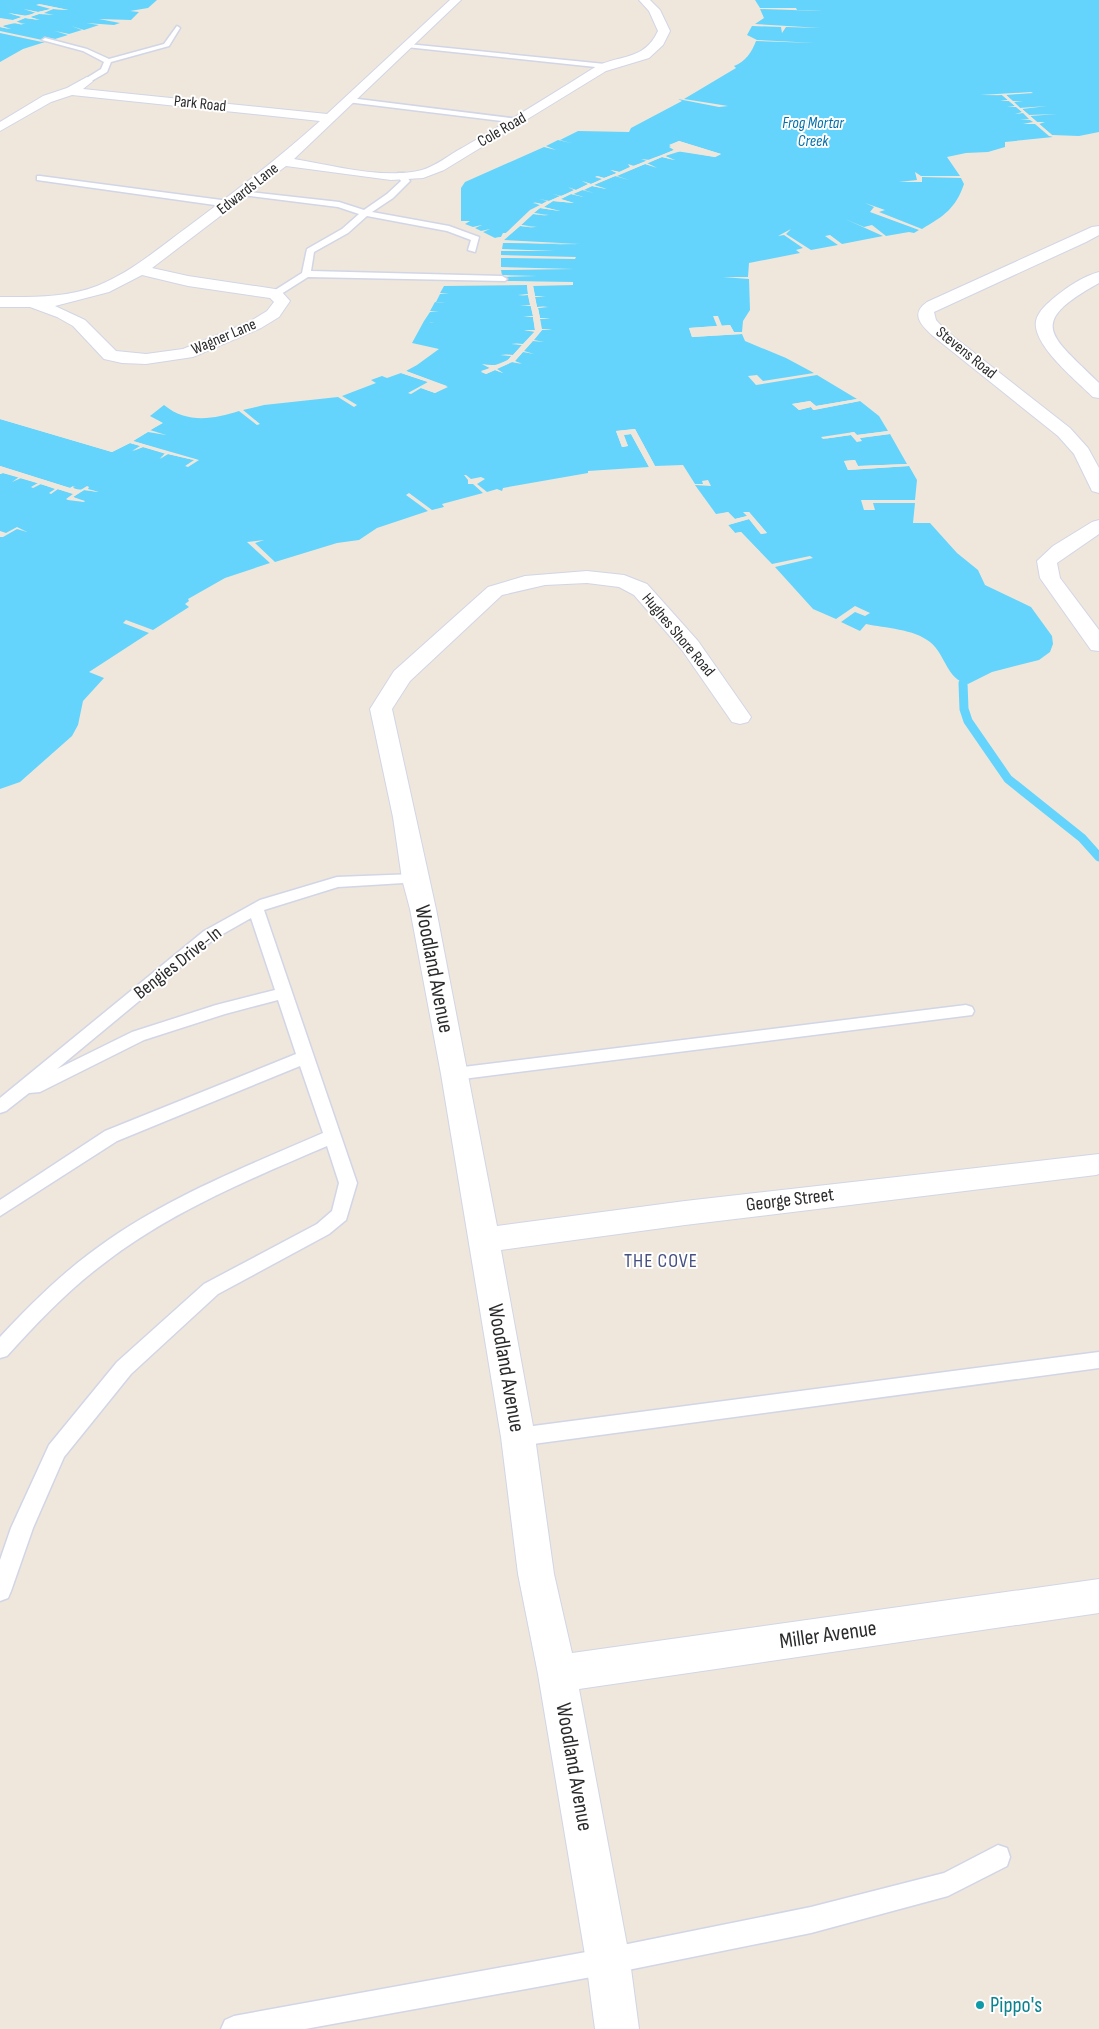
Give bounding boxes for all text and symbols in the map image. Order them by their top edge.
street label: Park Road [173,92,227,116]
street label: Cole Road [474,109,530,151]
water label: Frog Mortar Creek [782,114,844,151]
street label: Edwards Lane [213,159,283,219]
street label: Wagner Lane [189,315,259,359]
street label: Stevens Road [932,323,1000,383]
street label: Hughes Shore Road [638,589,718,681]
street label: Woodland Avenue [408,903,460,1035]
street label: Bengies Drive-In [130,922,226,1004]
street label: George Street [745,1183,835,1217]
district label: THE COVE [624,1249,698,1273]
street label: Woodland Avenue [481,1302,531,1434]
street label: Miller Avenue [778,1615,878,1655]
street label: Woodland Avenue [549,1701,599,1833]
place label: Pippo's [990,1992,1042,2019]
marker: Pippo's [974,1999,986,2011]

